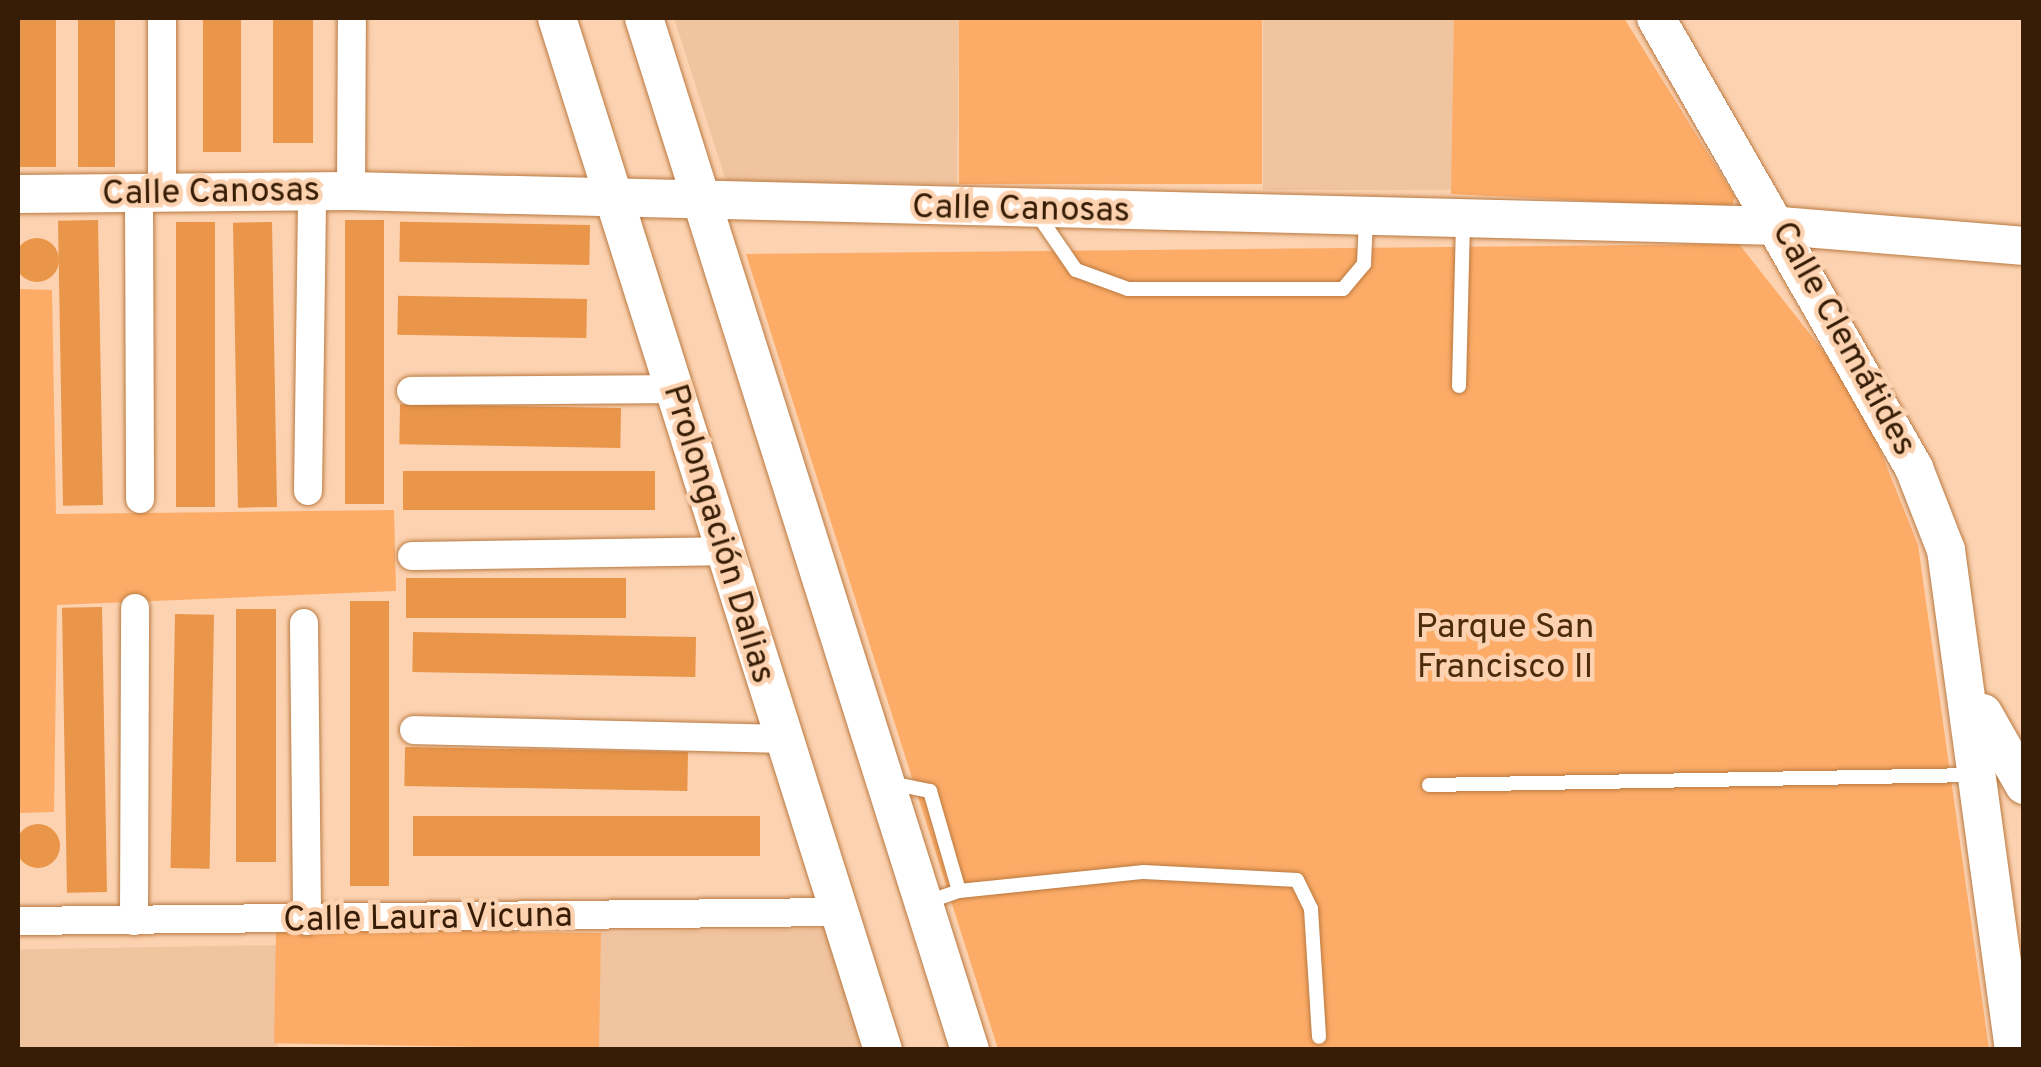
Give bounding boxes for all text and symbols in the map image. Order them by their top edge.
street label: Calle Canosas [102,170,320,216]
street label: Calle Canosas [912,187,1130,233]
street label: Calle Clemátides [1761,214,1925,464]
street label: Prolongación Dalias [653,379,783,689]
park label: Parque San Francisco II [1416,607,1594,689]
street label: Calle Laura Vicuna [282,895,574,943]

